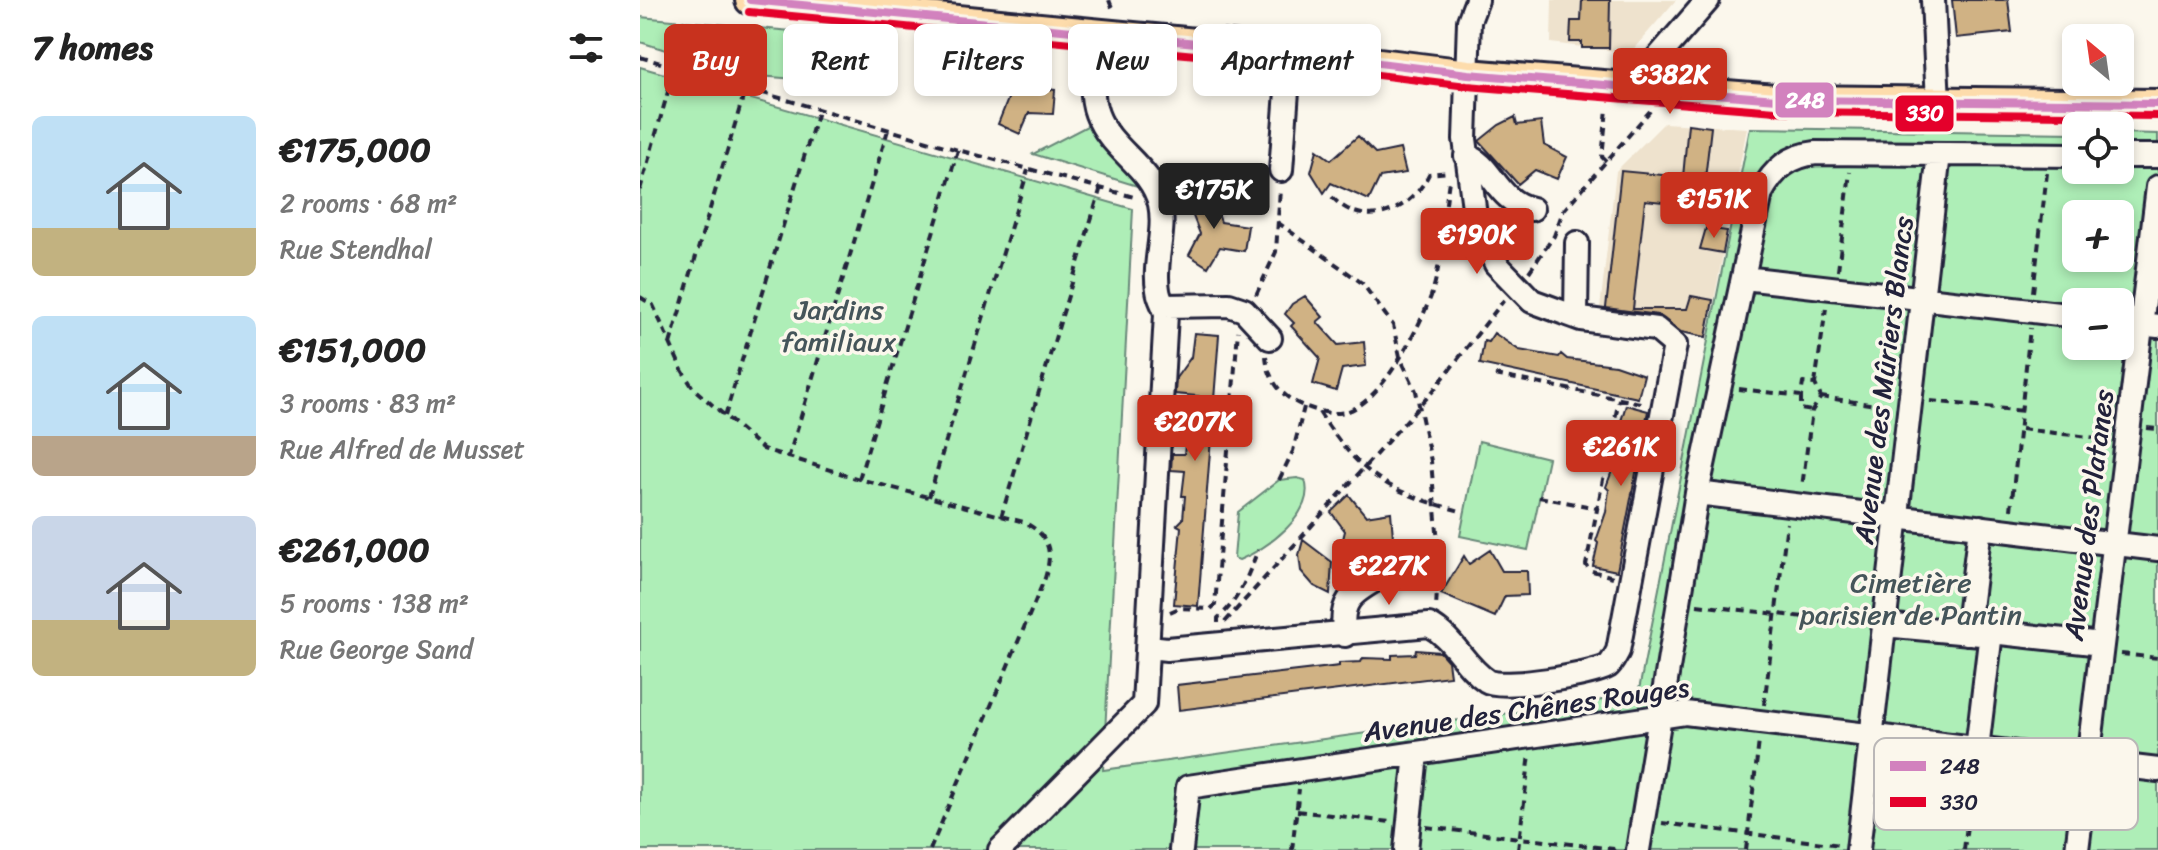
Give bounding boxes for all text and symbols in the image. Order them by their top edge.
text: 7 homes [32,18,153,78]
chip: Buy [664,24,767,96]
chip: Rent [783,24,898,96]
chip: Filters [914,24,1052,96]
chip: New [1068,24,1177,96]
chip: Apartment [1193,24,1381,96]
north arrow [2062,24,2134,96]
map controls [2062,24,2134,360]
icon: filters [564,26,608,70]
pin: €382K [1614,48,1726,116]
text: €382K [1631,51,1709,97]
line badge: 248 [1774,81,1835,119]
text: 248 [1784,81,1826,120]
line badge: 330 [1894,94,1955,133]
text: 330 [1905,94,1944,133]
button: locate [2062,112,2134,184]
text: €175,000 [280,120,431,180]
icon: home [96,148,192,244]
pin: €175K [1158,163,1270,231]
text: €175K [1177,166,1251,212]
pin: €151K [1658,172,1770,240]
text: €151K [1678,175,1750,221]
text: 2 rooms · 68 m² [280,180,457,226]
button: + [2062,200,2134,272]
pin: €190K [1421,208,1533,276]
text: €190K [1439,211,1515,257]
street label: Avenue des Mûriers Blancs [1839,213,1928,548]
text: Rue Stendhal [280,226,432,272]
park label: Jardins familiaux [782,285,897,366]
button: − [2062,288,2134,360]
text: €151,000 [280,320,426,380]
icon: home [96,348,192,444]
text: 3 rooms · 83 m² [280,380,456,426]
street label: Avenue des Platanes [2049,387,2128,644]
pin: €207K [1139,395,1251,463]
text: €207K [1155,398,1235,444]
pin: €261K [1565,420,1677,488]
text: €261K [1584,423,1658,469]
text: Rue Alfred de Musset [280,426,525,472]
text: €261,000 [280,520,430,580]
pin: €227K [1333,539,1445,607]
text: €227K [1350,542,1428,588]
icon: home [96,548,192,644]
park label: Cimetière parisien de Pantin [1798,558,2022,639]
text: 5 rooms · 138 m² [280,580,469,626]
text: Rue George Sand [280,626,473,672]
street label: Avenue des Chênes Rouges [1359,662,1693,757]
legend [1874,738,2138,830]
text: 248 [1940,747,1980,786]
text: 330 [1940,783,1978,822]

